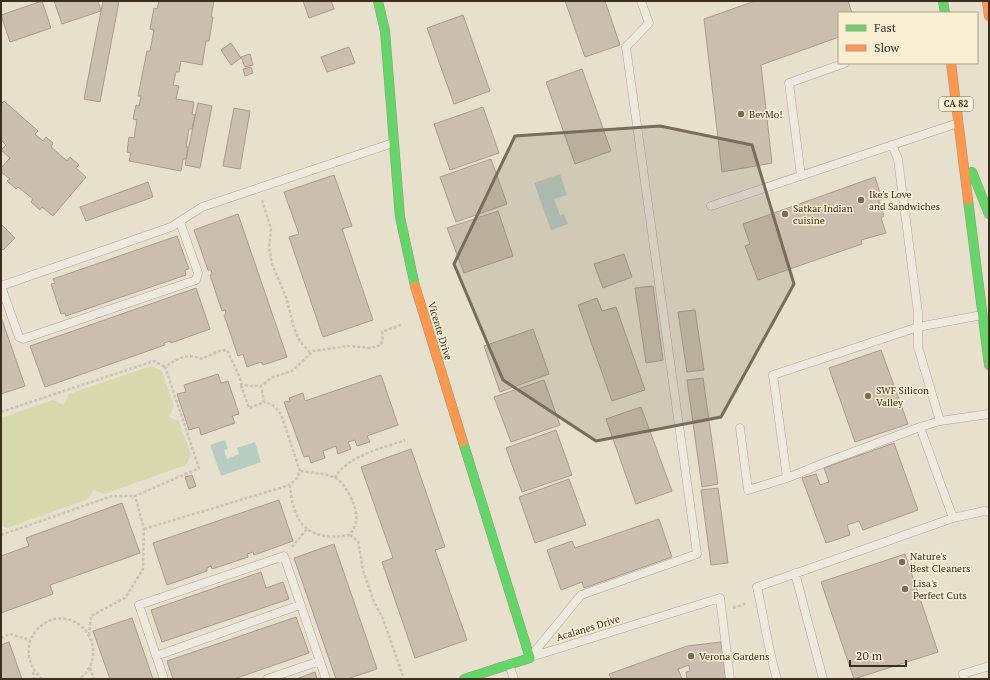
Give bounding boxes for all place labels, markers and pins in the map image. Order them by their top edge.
place label: BevMo! [749,108,783,121]
marker: BevMo! [736,109,746,119]
place label: Ike's Love and Sandwiches [869,188,940,213]
marker: Ike's Love and Sandwiches [856,195,866,205]
place label: Satkar Indian cuisine [793,202,853,227]
marker: Satkar Indian cuisine [780,209,790,219]
place label: SWF Silicon Valley [876,384,929,409]
marker: SWF Silicon Valley [863,391,873,401]
place label: Nature's Best Cleaners [910,550,970,575]
marker: Nature's Best Cleaners [897,557,907,567]
place label: Lisa's Perfect Cuts [913,577,967,602]
marker: Lisa's Perfect Cuts [900,584,910,594]
place label: Verona Gardens [699,650,769,663]
marker: Verona Gardens [686,651,696,661]

